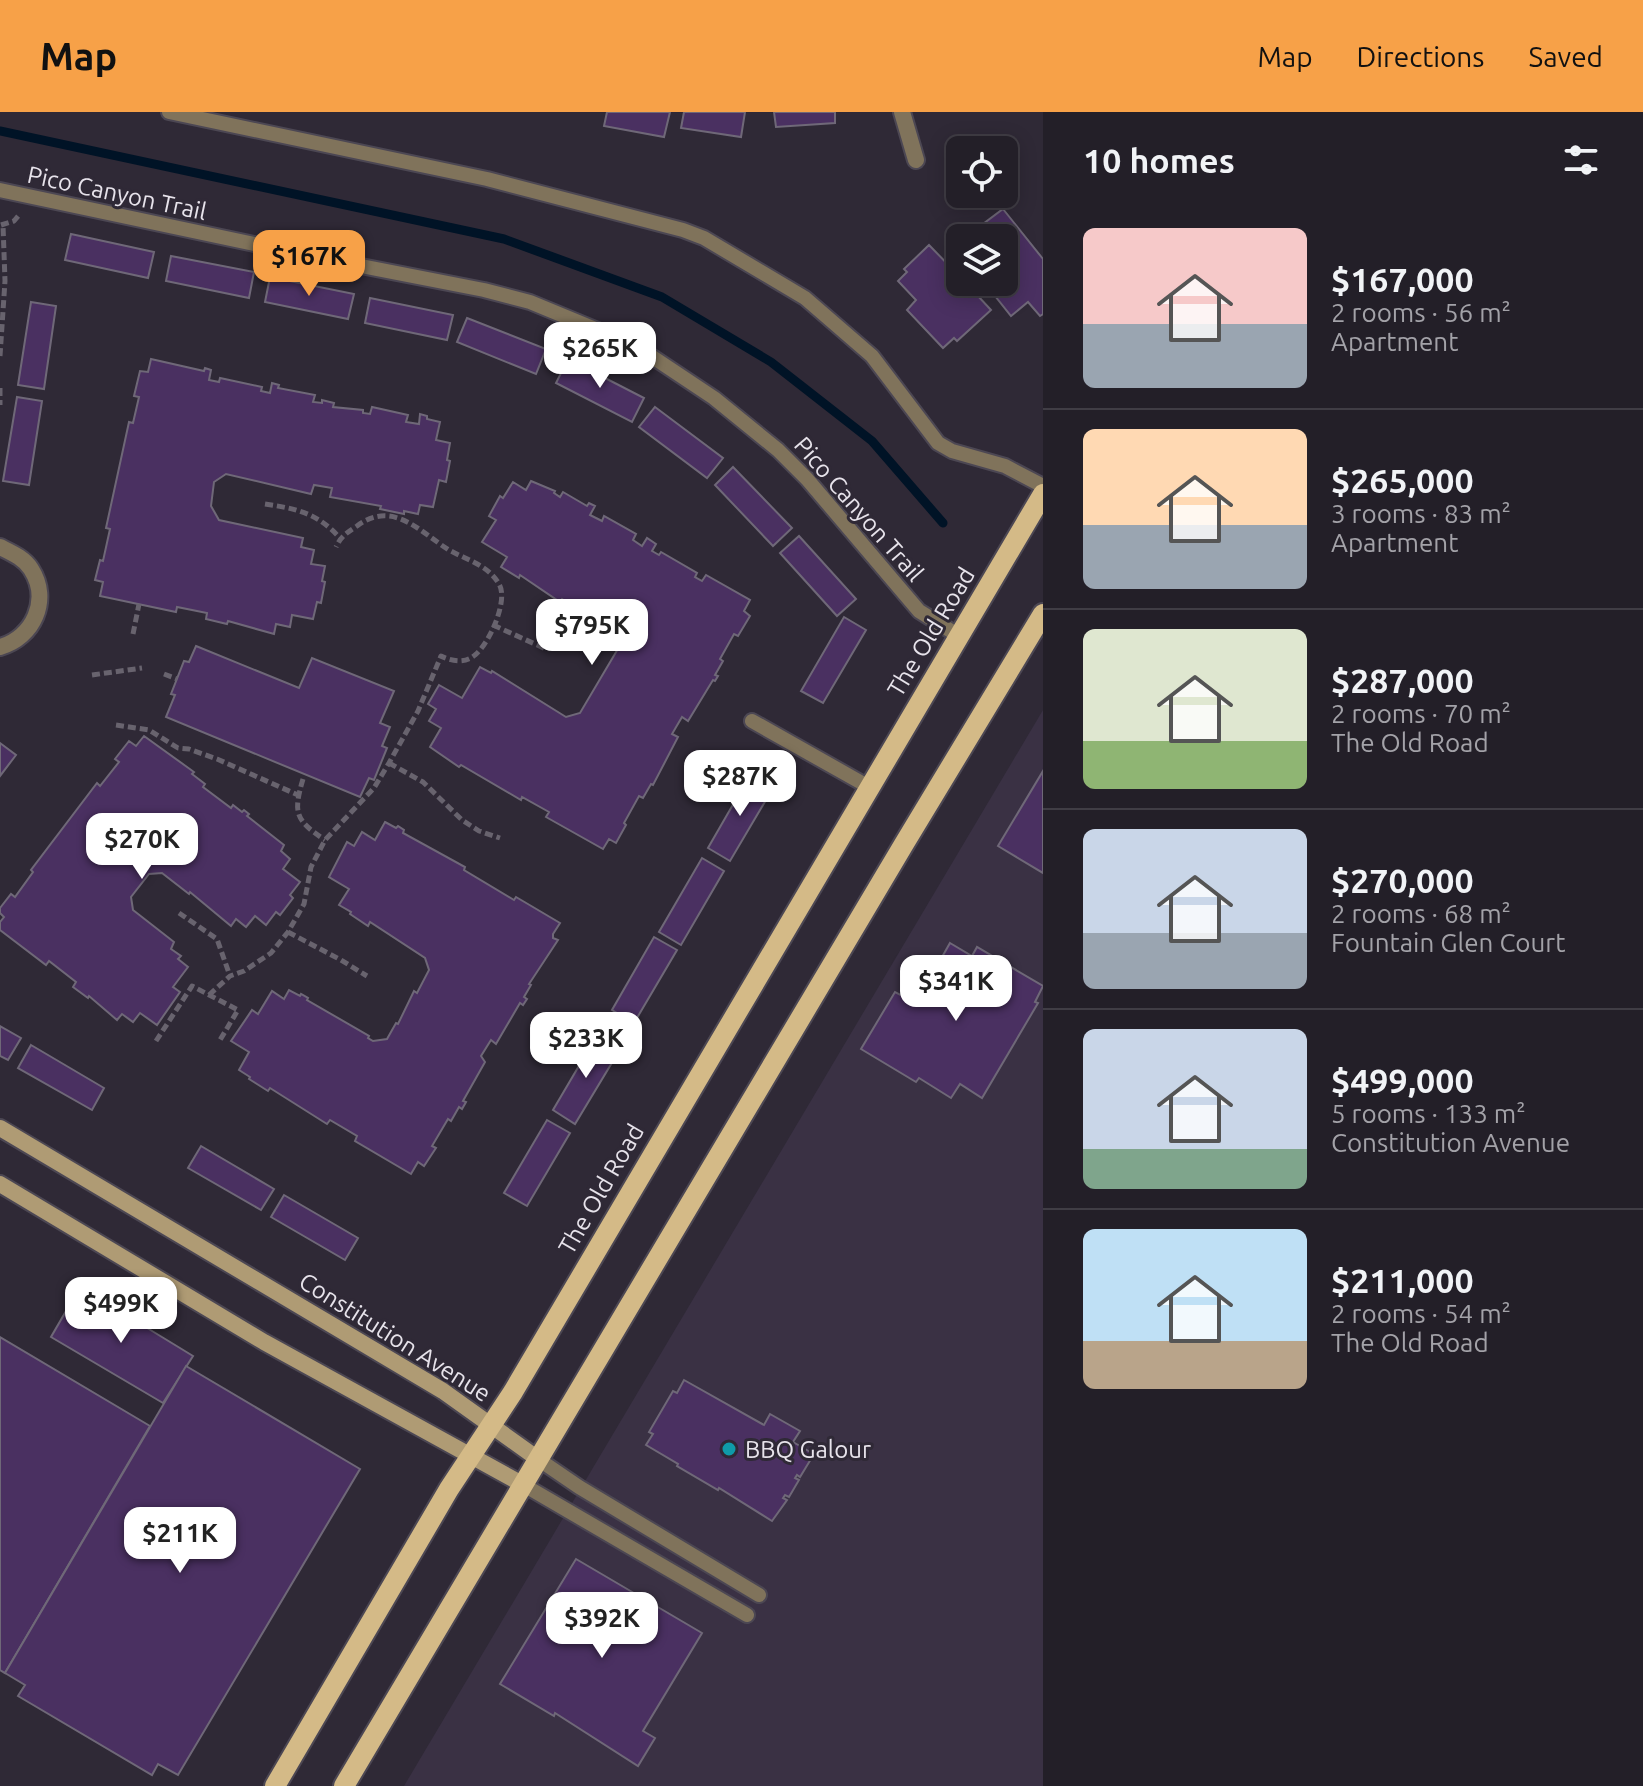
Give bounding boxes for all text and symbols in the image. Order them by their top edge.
text: Map [40,35,117,77]
text: Map [1257,41,1313,72]
text: Directions [1357,41,1484,72]
text: Saved [1528,41,1603,72]
map controls [946,136,1018,296]
button: locate [946,136,1018,208]
icon: filters [1559,138,1603,182]
text: 10 homes [1083,141,1235,179]
street label: Pico Canyon Trail [25,161,209,225]
button: layers [946,224,1018,296]
pin: $167K [253,230,365,298]
text: $167K [271,241,347,270]
icon: home [1147,260,1243,356]
text: $167,000 [1331,260,1474,298]
text: 2 rooms · 56 m² [1331,298,1511,327]
pin: $265K [544,322,656,390]
text: Apartment [1331,327,1458,356]
text: $265K [562,333,638,362]
street label: Pico Canyon Trail [789,431,929,587]
icon: home [1147,461,1243,557]
text: $265,000 [1331,461,1474,499]
text: 3 rooms · 83 m² [1331,499,1511,528]
text: Apartment [1331,528,1458,557]
street label: The Old Road [882,563,980,701]
pin: $795K [536,599,648,667]
text: $795K [554,610,630,639]
icon: home [1147,661,1243,757]
text: $287,000 [1331,661,1474,699]
text: 2 rooms · 70 m² [1331,699,1511,728]
text: The Old Road [1331,728,1489,757]
pin: $287K [684,750,796,818]
text: $287K [702,761,778,790]
pin: $270K [86,813,198,881]
text: $270K [104,824,180,853]
icon: home [1147,861,1243,957]
text: $270,000 [1331,861,1474,899]
text: 2 rooms · 68 m² [1331,899,1511,928]
text: Fountain Glen Court [1331,928,1565,957]
pin: $341K [900,955,1012,1023]
text: $341K [918,966,994,995]
pin: $233K [530,1012,642,1080]
text: $233K [548,1023,624,1052]
icon: home [1147,1061,1243,1157]
text: $499,000 [1331,1061,1474,1099]
text: 5 rooms · 133 m² [1331,1099,1526,1128]
street label: The Old Road [553,1119,649,1259]
text: Constitution Avenue [1331,1128,1570,1157]
icon: home [1147,1261,1243,1357]
text: $211,000 [1331,1261,1474,1299]
street label: Constitution Avenue [294,1267,496,1407]
pin: $499K [65,1277,177,1345]
text: $499K [83,1288,159,1317]
text: 2 rooms · 54 m² [1331,1299,1511,1328]
text: The Old Road [1331,1328,1489,1357]
place label: BBQ Galour [745,1436,871,1463]
marker: BBQ Galour [720,1440,738,1458]
pin: $211K [124,1507,236,1575]
text: $211K [142,1518,218,1547]
pin: $392K [546,1592,658,1660]
text: $392K [564,1603,640,1632]

